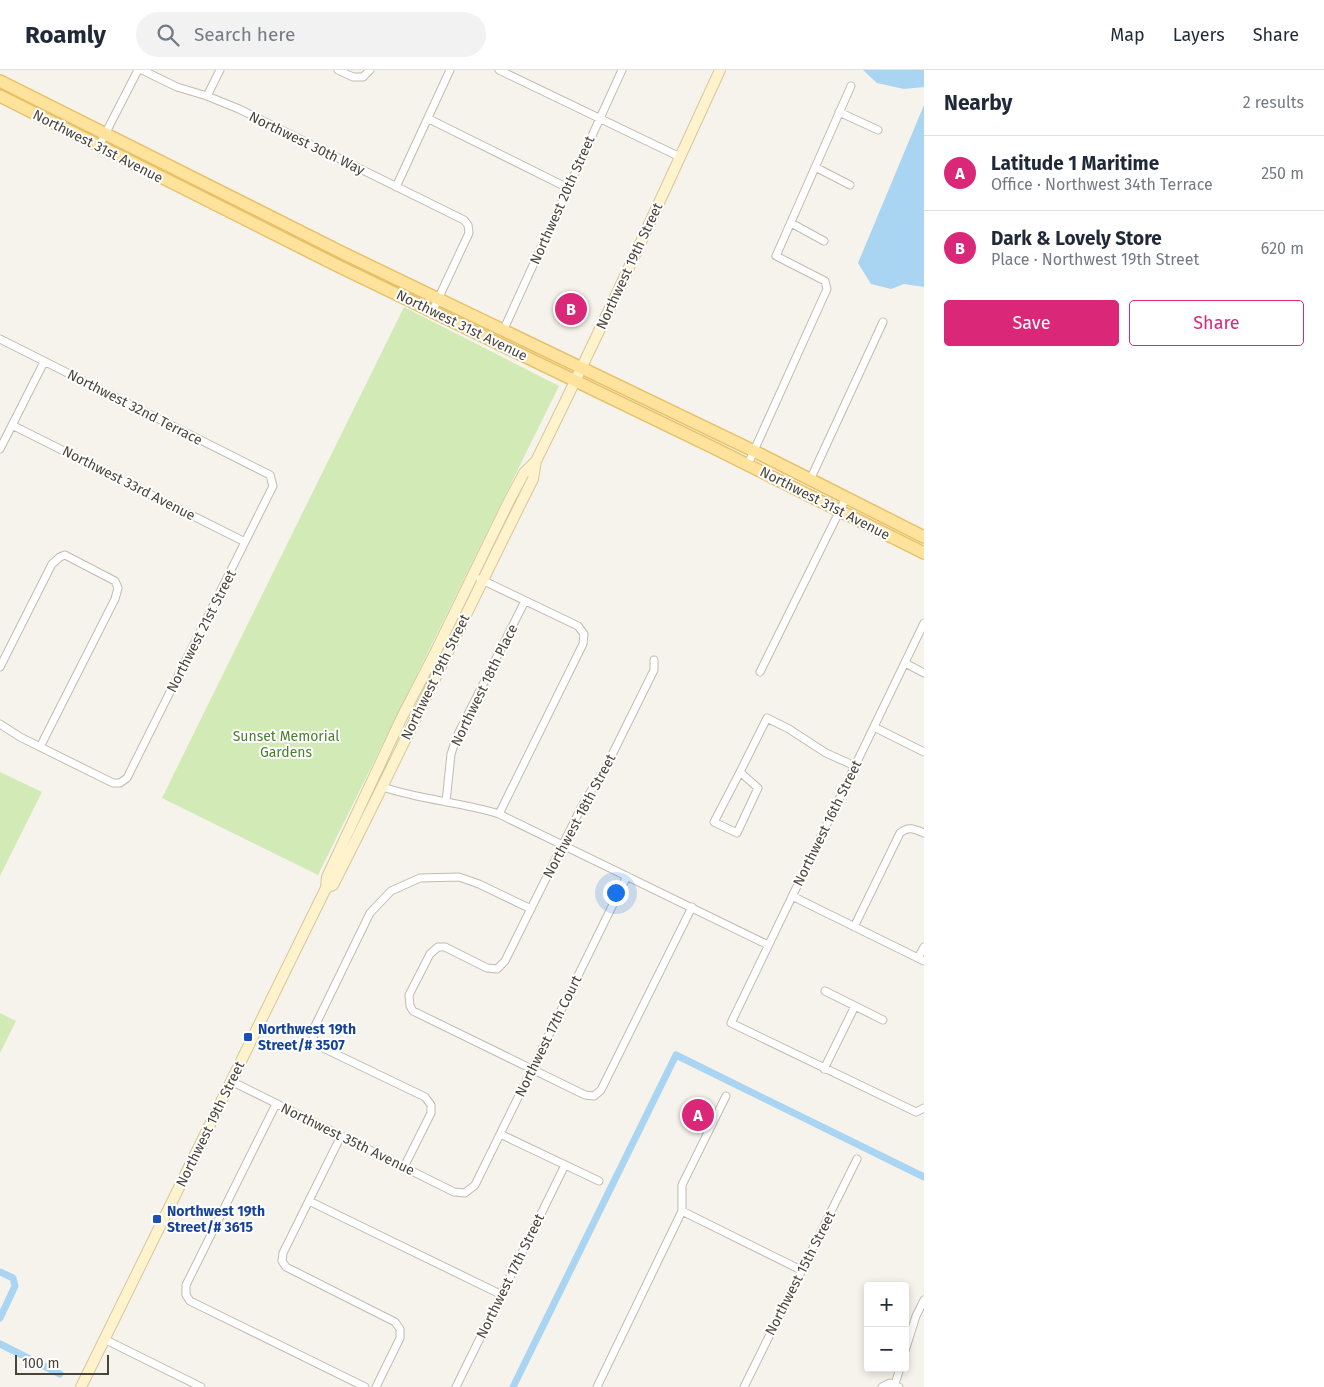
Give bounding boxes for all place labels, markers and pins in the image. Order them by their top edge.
pin: B [555,290,587,328]
place label: Northwest 19th Street/# 3507 [258,1021,356,1054]
marker: Northwest 19th Street/# 3507 [242,1031,254,1043]
pin: A [682,1096,714,1134]
place label: Northwest 19th Street/# 3615 [167,1203,265,1236]
marker: Northwest 19th Street/# 3615 [151,1213,163,1225]

